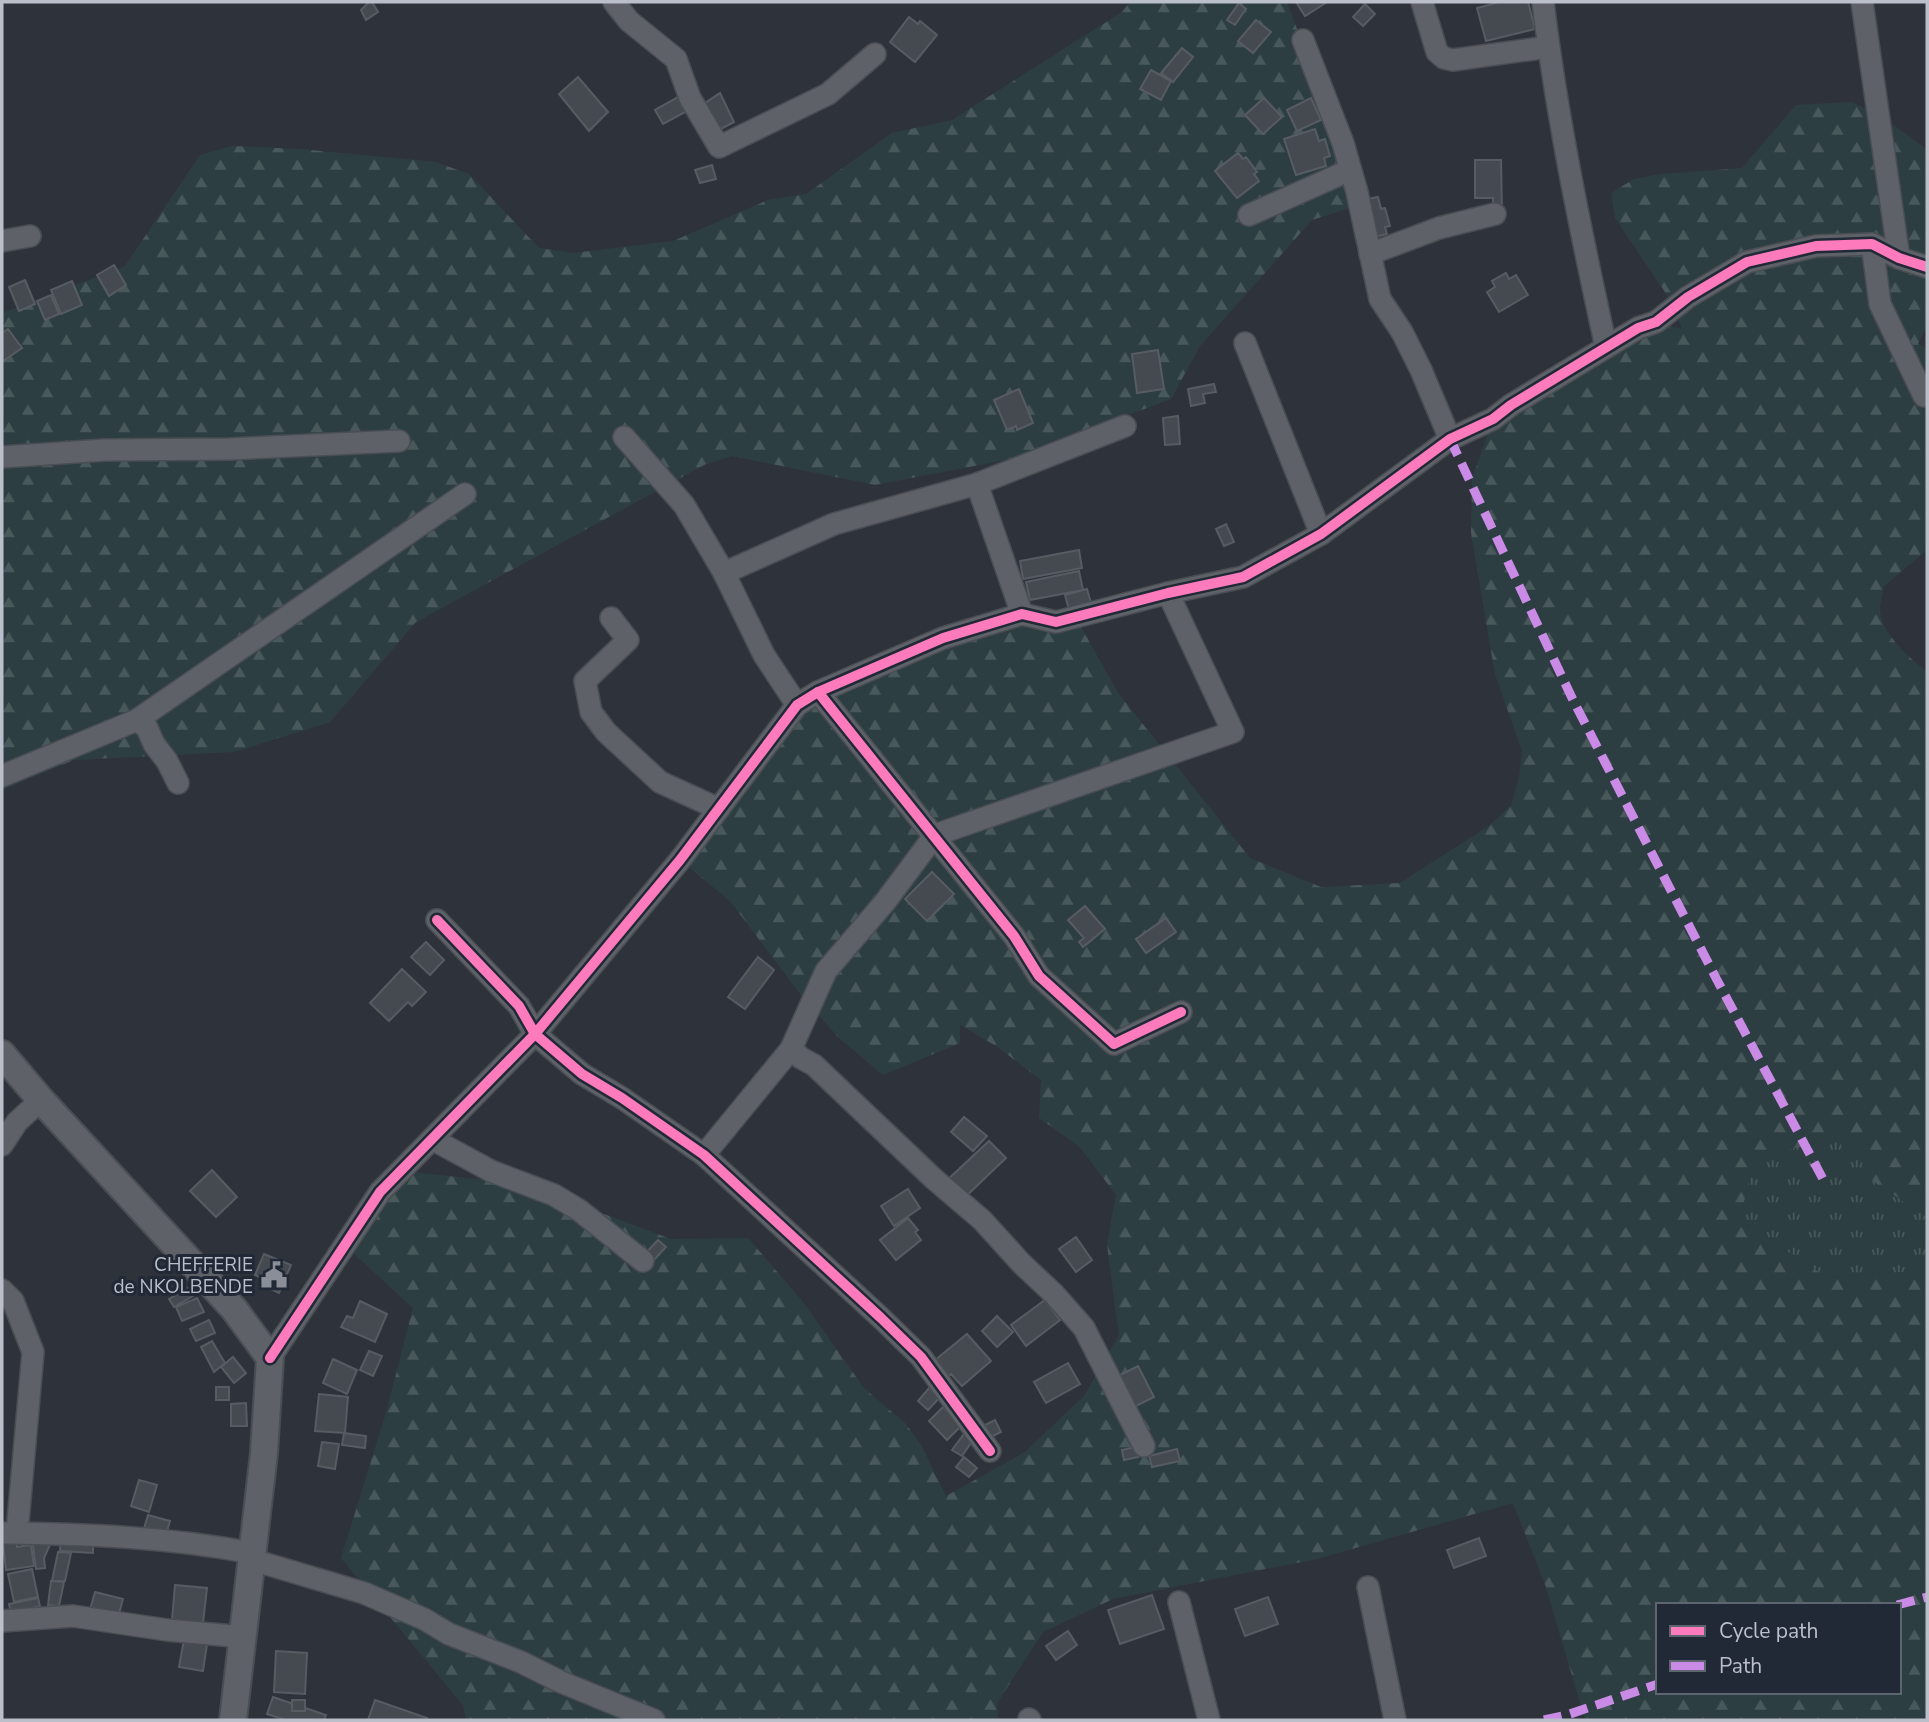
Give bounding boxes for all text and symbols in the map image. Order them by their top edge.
place label: CHEFFERIE de NKOLBENDE [114,1252,253,1300]
public building icon: CHEFFERIE de NKOLBENDE [259,1260,289,1290]
legend [1656,1603,1901,1694]
text: Cycle path [1719,1617,1818,1645]
text: Path [1719,1652,1762,1680]

